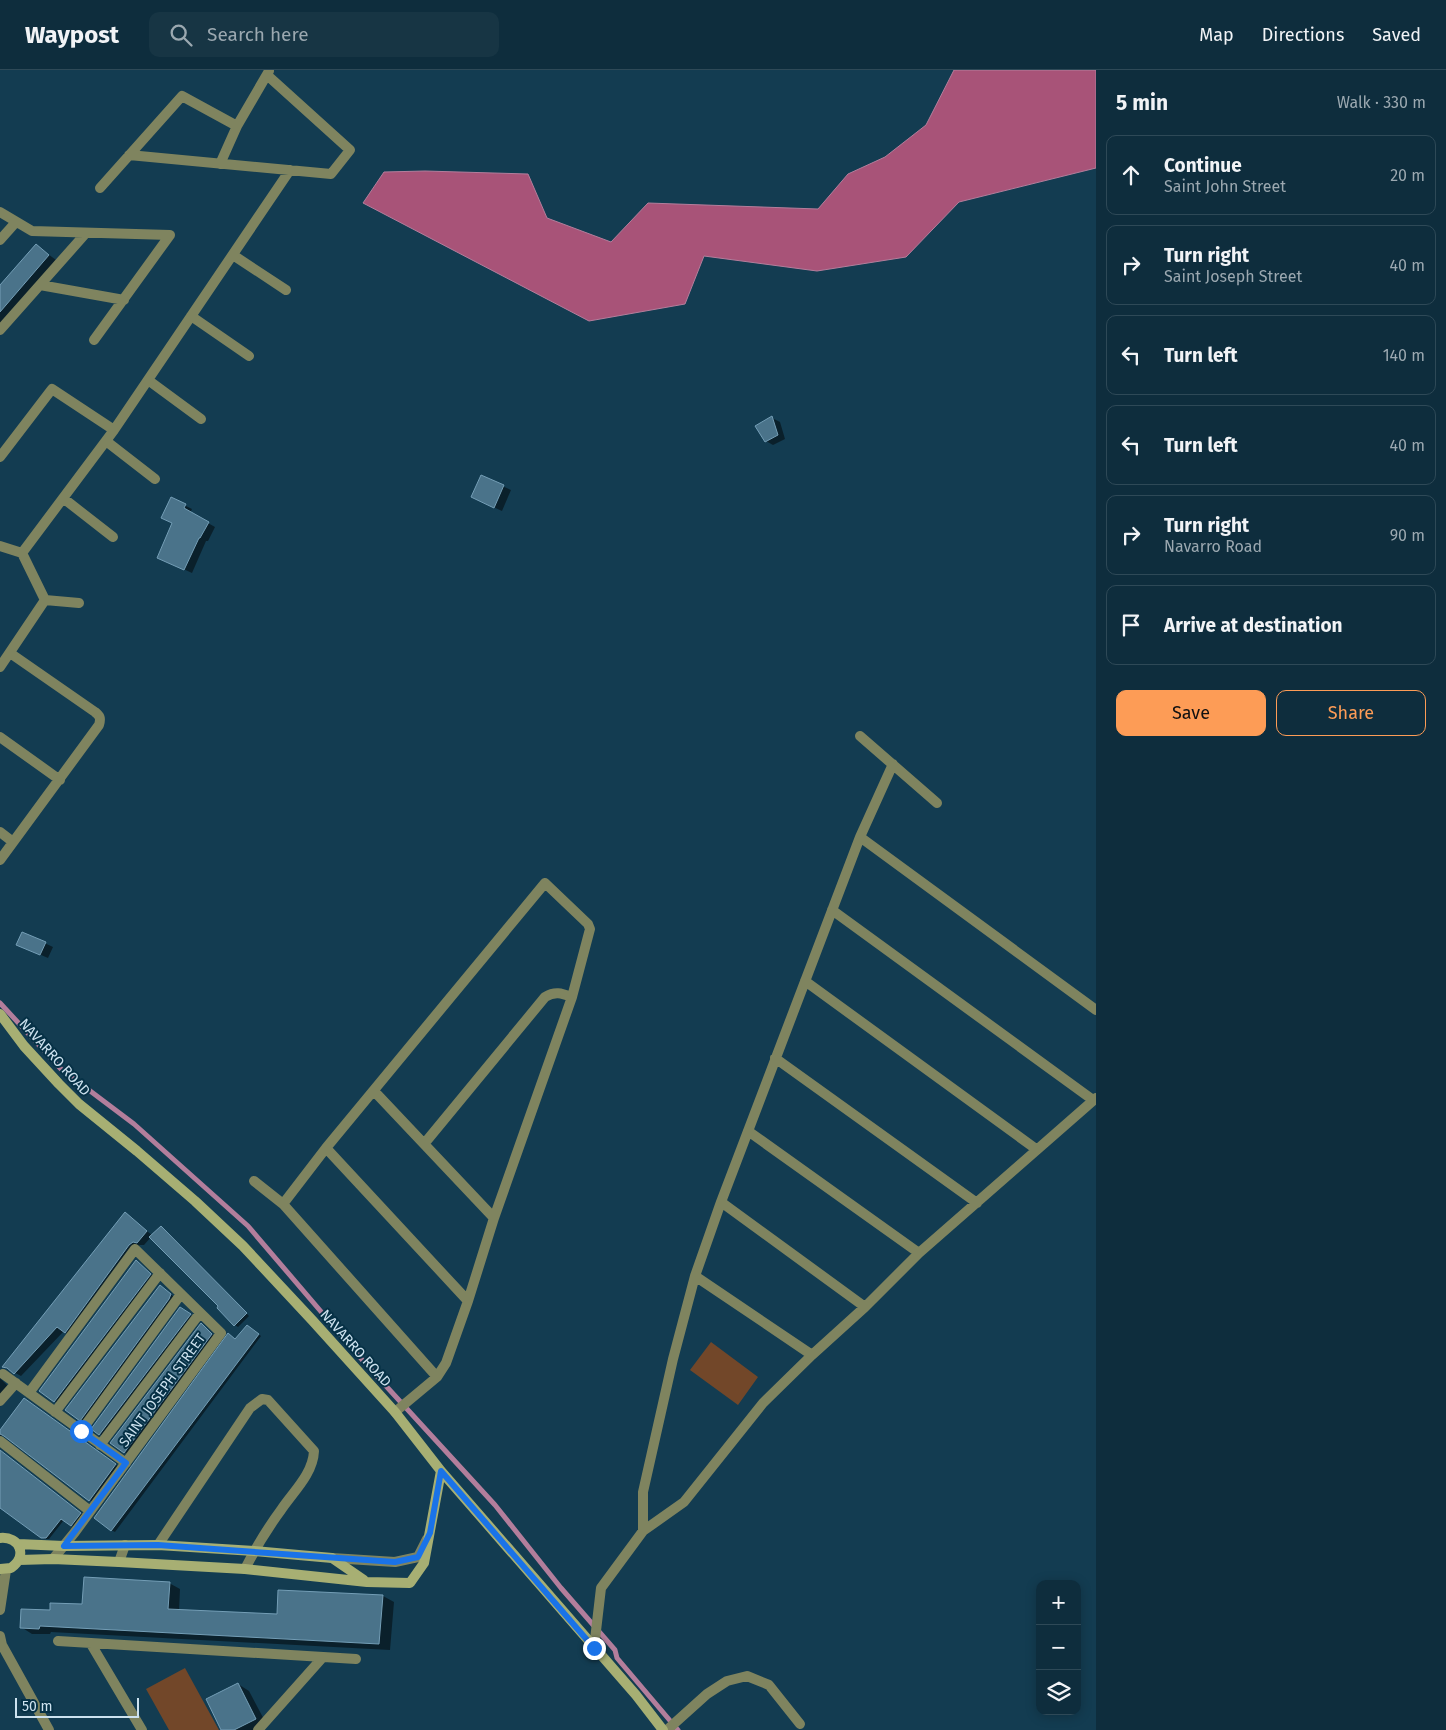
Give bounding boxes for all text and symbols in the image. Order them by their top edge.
search box [149,12,499,57]
text: Waypost [25,21,119,49]
icon: search [167,21,195,49]
text: Search here [207,23,309,46]
text: Map [1199,24,1234,46]
text: Directions [1262,24,1344,46]
text: Saved [1372,24,1421,46]
text: 5 min [1116,90,1168,116]
text: Walk · 330 m [1337,93,1426,112]
text: Continue [1164,154,1242,177]
icon: ahead [1117,161,1145,189]
text: 20 m [1390,166,1425,185]
text: Saint John Street [1164,177,1286,196]
text: Turn right [1164,244,1249,267]
icon: right [1117,251,1145,279]
text: 40 m [1390,256,1425,275]
text: Saint Joseph Street [1164,267,1302,286]
icon: left [1117,341,1145,369]
text: Turn left [1164,344,1238,367]
text: 140 m [1383,346,1425,365]
icon: left [1117,431,1145,459]
text: Turn left [1164,434,1238,457]
text: 40 m [1390,436,1425,455]
text: Turn right [1164,514,1249,537]
icon: right [1117,521,1145,549]
text: 90 m [1390,526,1425,545]
text: Navarro Road [1164,537,1262,556]
icon: arrive [1117,611,1145,639]
text: Arrive at destination [1164,614,1343,637]
button: Save [1116,690,1266,736]
button: Share [1276,690,1426,736]
street label: NAVARRO ROAD [15,1015,94,1099]
street label: NAVARRO ROAD [316,1306,395,1390]
street label: SAINT JOSEPH STREET [116,1330,210,1450]
route start [70,1420,93,1443]
map controls [1036,1580,1081,1715]
button: + [1036,1580,1081,1625]
button: − [1036,1625,1081,1670]
route end [583,1637,606,1660]
button: layers [1036,1670,1081,1715]
scale bar [15,1695,139,1718]
text: 50 m [22,1698,53,1715]

